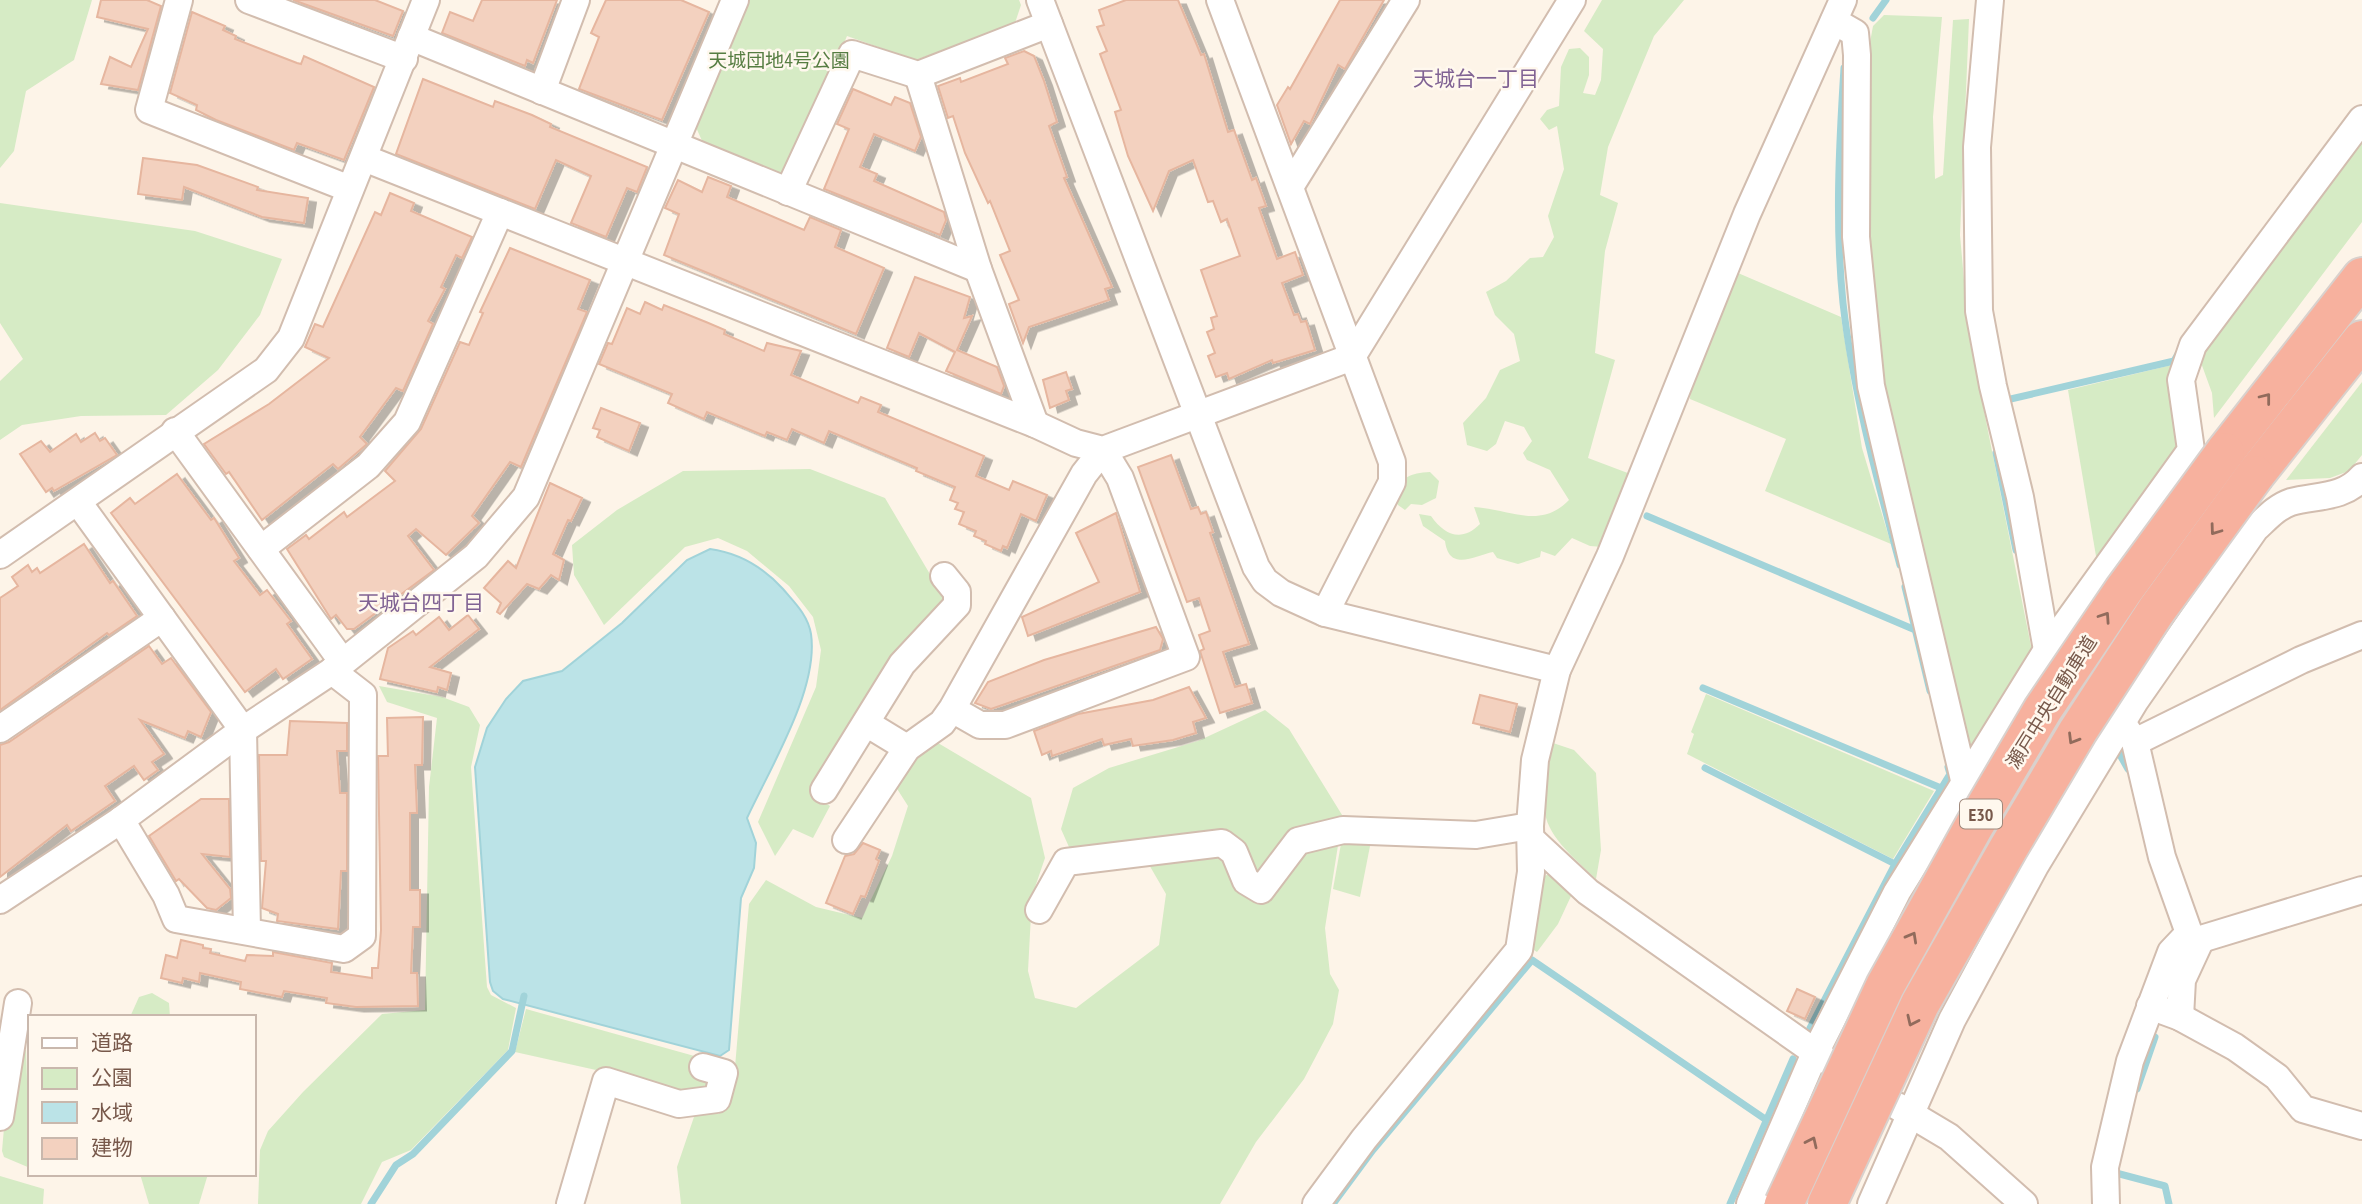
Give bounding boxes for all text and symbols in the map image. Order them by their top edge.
park label: 天城団地4号公園 [708,48,850,72]
district label: 天城台一丁目 [1413,65,1539,92]
one-way arrow [2258,393,2271,406]
one-way arrow [2211,522,2223,535]
district label: 天城台四丁目 [358,589,484,616]
one-way arrow [2097,612,2109,625]
street label: 瀬戸中央自動車道 [2001,631,2101,773]
one-way arrow [2069,731,2082,744]
road number: E30 [1960,800,2002,828]
one-way arrow [1904,932,1917,945]
one-way arrow [1906,1014,1920,1026]
legend [28,1015,256,1176]
text: 道路 [91,1029,133,1056]
text: 公園 [91,1064,133,1091]
text: 水域 [91,1099,133,1126]
text: 建物 [91,1134,133,1161]
one-way arrow [1804,1137,1818,1149]

